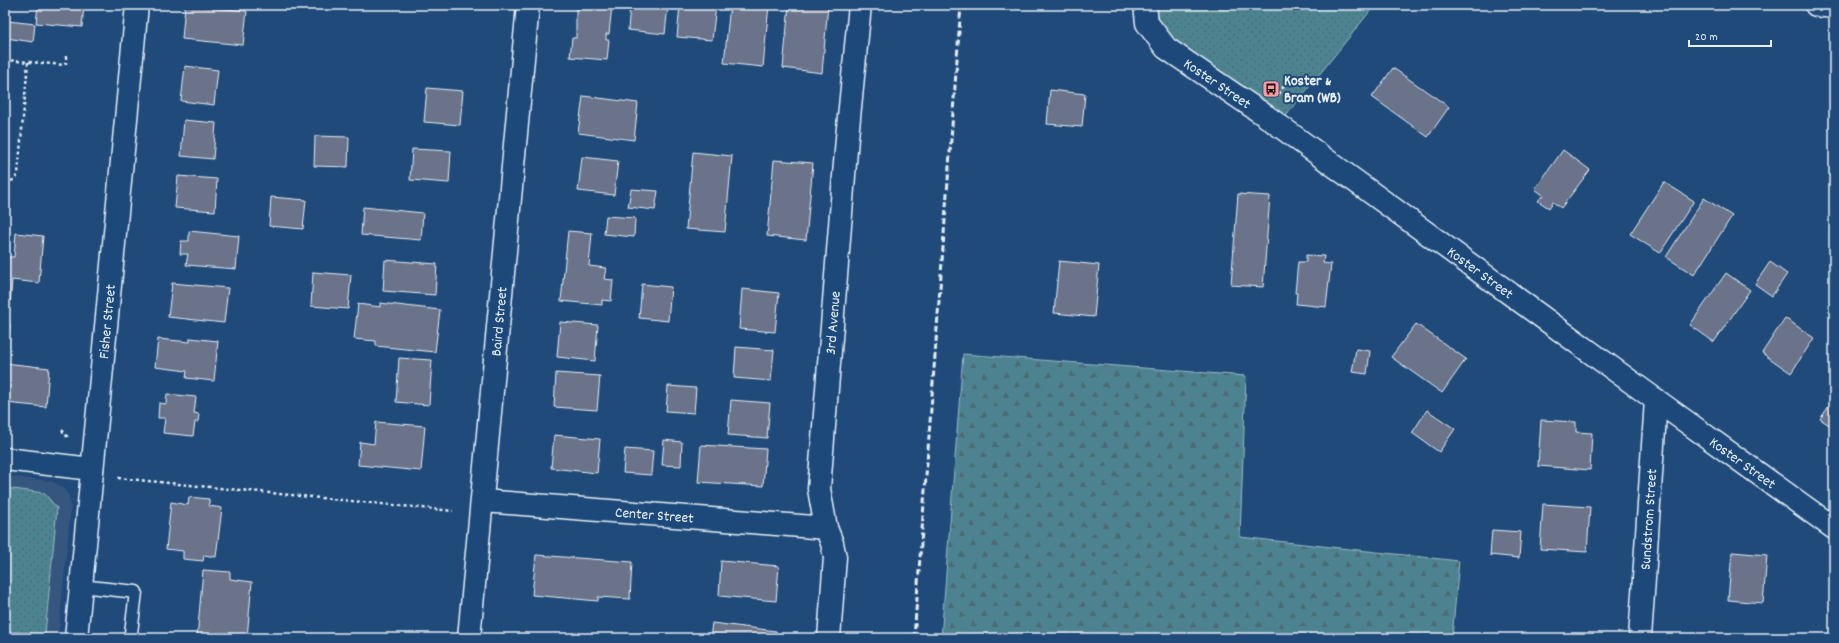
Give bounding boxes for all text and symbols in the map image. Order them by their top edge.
scale bar [1689,22,1771,48]
text: 20 m [1695,29,1718,46]
street label: Koster Street [1178,54,1255,116]
place label: Koster & Bram (WB) [1284,71,1341,110]
bus stop icon: Koster & Bram (WB) [1261,79,1281,99]
street label: Koster Street [1442,242,1518,306]
street label: Fisher Street [94,283,123,360]
street label: Baird Street [486,285,515,357]
street label: 3rd Avenue [821,290,848,356]
street label: Koster Street [1704,433,1780,496]
street label: Sundstrom Street [1636,468,1664,571]
street label: Center Street [614,502,695,531]

